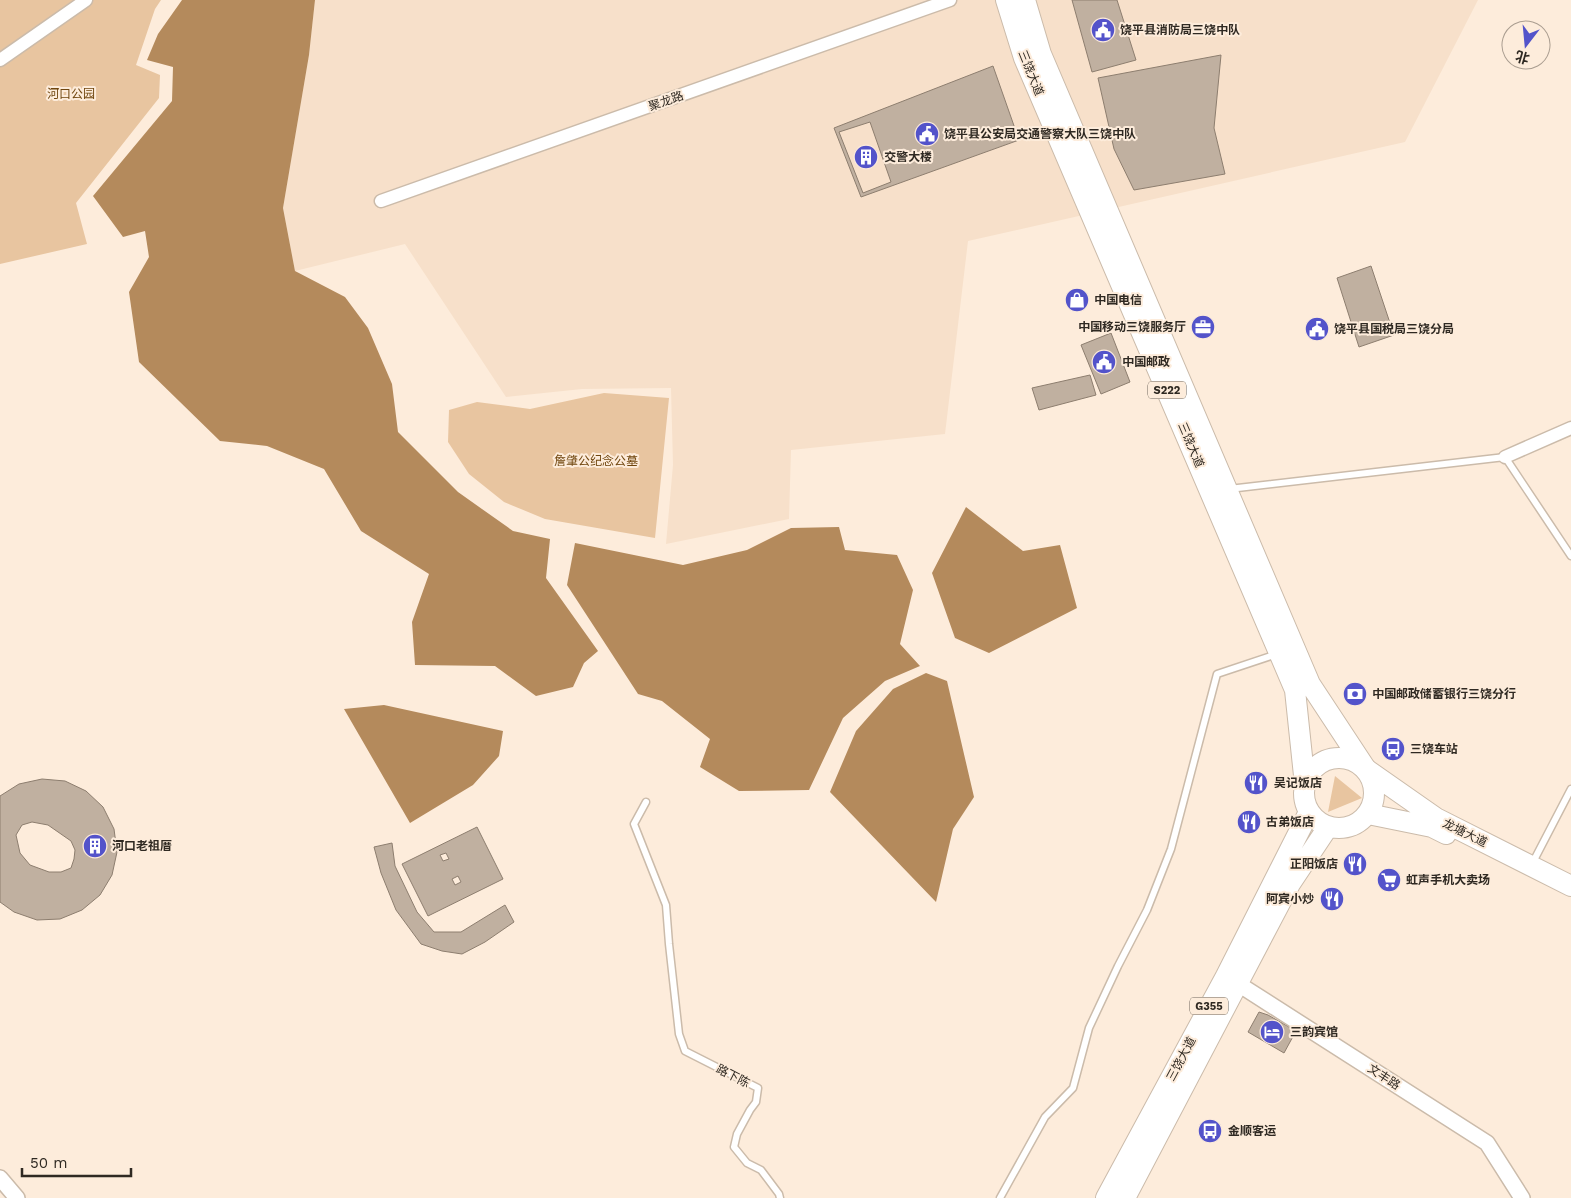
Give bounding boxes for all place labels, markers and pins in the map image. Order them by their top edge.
public building icon: 饶平县消防局三饶中队 [1090,17,1116,43]
place label: 饶平县消防局三饶中队 [1120,23,1240,37]
public building icon: 饶平县公安局交通警察大队三饶中队 [914,121,940,147]
place label: 饶平县公安局交通警察大队三饶中队 [944,127,1136,141]
building icon: 交警大楼 [853,144,879,170]
place label: 交警大楼 [884,150,932,164]
shop icon: 中国电信 [1064,287,1090,313]
place label: 中国电信 [1094,293,1142,307]
office icon: 中国移动三饶服务厅 [1190,314,1216,340]
public building icon: 饶平县国税局三饶分局 [1304,316,1330,342]
place label: 中国移动三饶服务厅 [1078,320,1186,334]
place label: 饶平县国税局三饶分局 [1334,322,1454,336]
public building icon: 中国邮政 [1091,349,1117,375]
place label: 中国邮政 [1122,355,1170,369]
bank icon: 中国邮政储蓄银行三饶分行 [1342,681,1368,707]
place label: 中国邮政储蓄银行三饶分行 [1372,687,1516,701]
bus stop icon: 三饶车站 [1380,736,1406,762]
place label: 三饶车站 [1410,742,1458,756]
restaurant icon: 吴记饭店 [1243,770,1269,796]
place label: 吴记饭店 [1274,776,1322,790]
restaurant icon: 古弟饭店 [1236,809,1262,835]
place label: 古弟饭店 [1266,815,1314,829]
building icon: 河口老祖厝 [82,833,108,859]
place label: 河口老祖厝 [112,839,172,853]
restaurant icon: 正阳饭店 [1342,851,1368,877]
place label: 正阳饭店 [1290,857,1338,871]
supermarket icon: 虹声手机大卖场 [1376,867,1402,893]
place label: 虹声手机大卖场 [1406,873,1490,887]
restaurant icon: 阿宾小炒 [1319,886,1345,912]
place label: 阿宾小炒 [1266,892,1314,906]
hotel icon: 三韵宾馆 [1259,1019,1285,1045]
place label: 三韵宾馆 [1290,1025,1338,1039]
bus stop icon: 金顺客运 [1197,1118,1223,1144]
place label: 金顺客运 [1228,1124,1276,1138]

